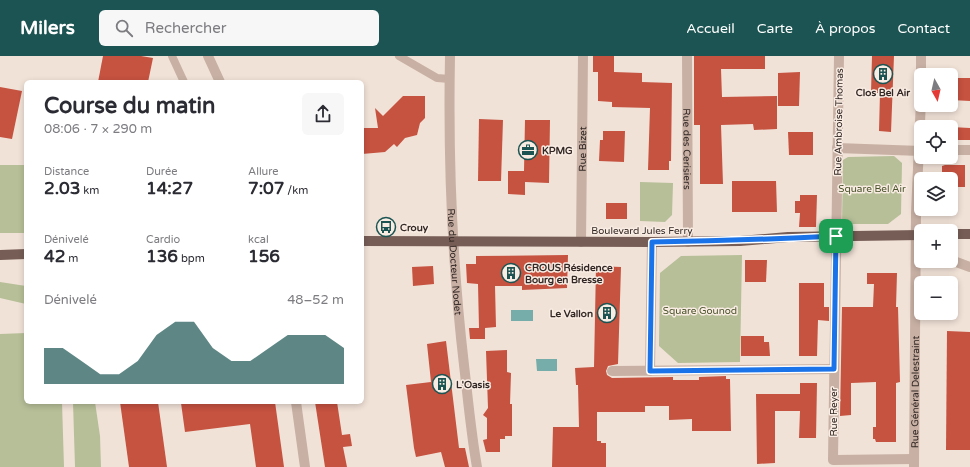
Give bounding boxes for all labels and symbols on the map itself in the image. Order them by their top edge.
building icon: Clos Bel Air [872,63,894,85]
street label: Rue Ambroise Thomas [832,68,846,176]
north arrow [914,68,958,112]
place label: Clos Bel Air [856,87,910,99]
street label: Rue des Cerisiers [680,108,693,190]
street label: Rue Bizet [577,126,589,172]
office icon: KPMG [517,139,539,161]
place label: KPMG [542,145,573,157]
park label: Square Bel Air [838,183,906,195]
street label: Rue du Docteur Nodet [445,208,464,316]
bus stop icon: Crouy [375,216,397,238]
pin [819,219,853,253]
place label: Crouy [400,222,429,234]
street label: Boulevard Jules Ferry [591,225,693,237]
building icon: CROUS Résidence Bourg en Bresse [500,262,522,284]
place label: CROUS Résidence Bourg en Bresse [525,262,613,286]
building icon: Le Vallon [596,302,618,324]
park label: Square Gounod [663,305,737,317]
place label: Le Vallon [550,308,593,320]
street label: Rue Général Delestraint [909,335,922,448]
building icon: L'Oasis [431,373,453,395]
place label: L'Oasis [456,379,490,391]
street label: Rue Reyer [828,387,840,437]

